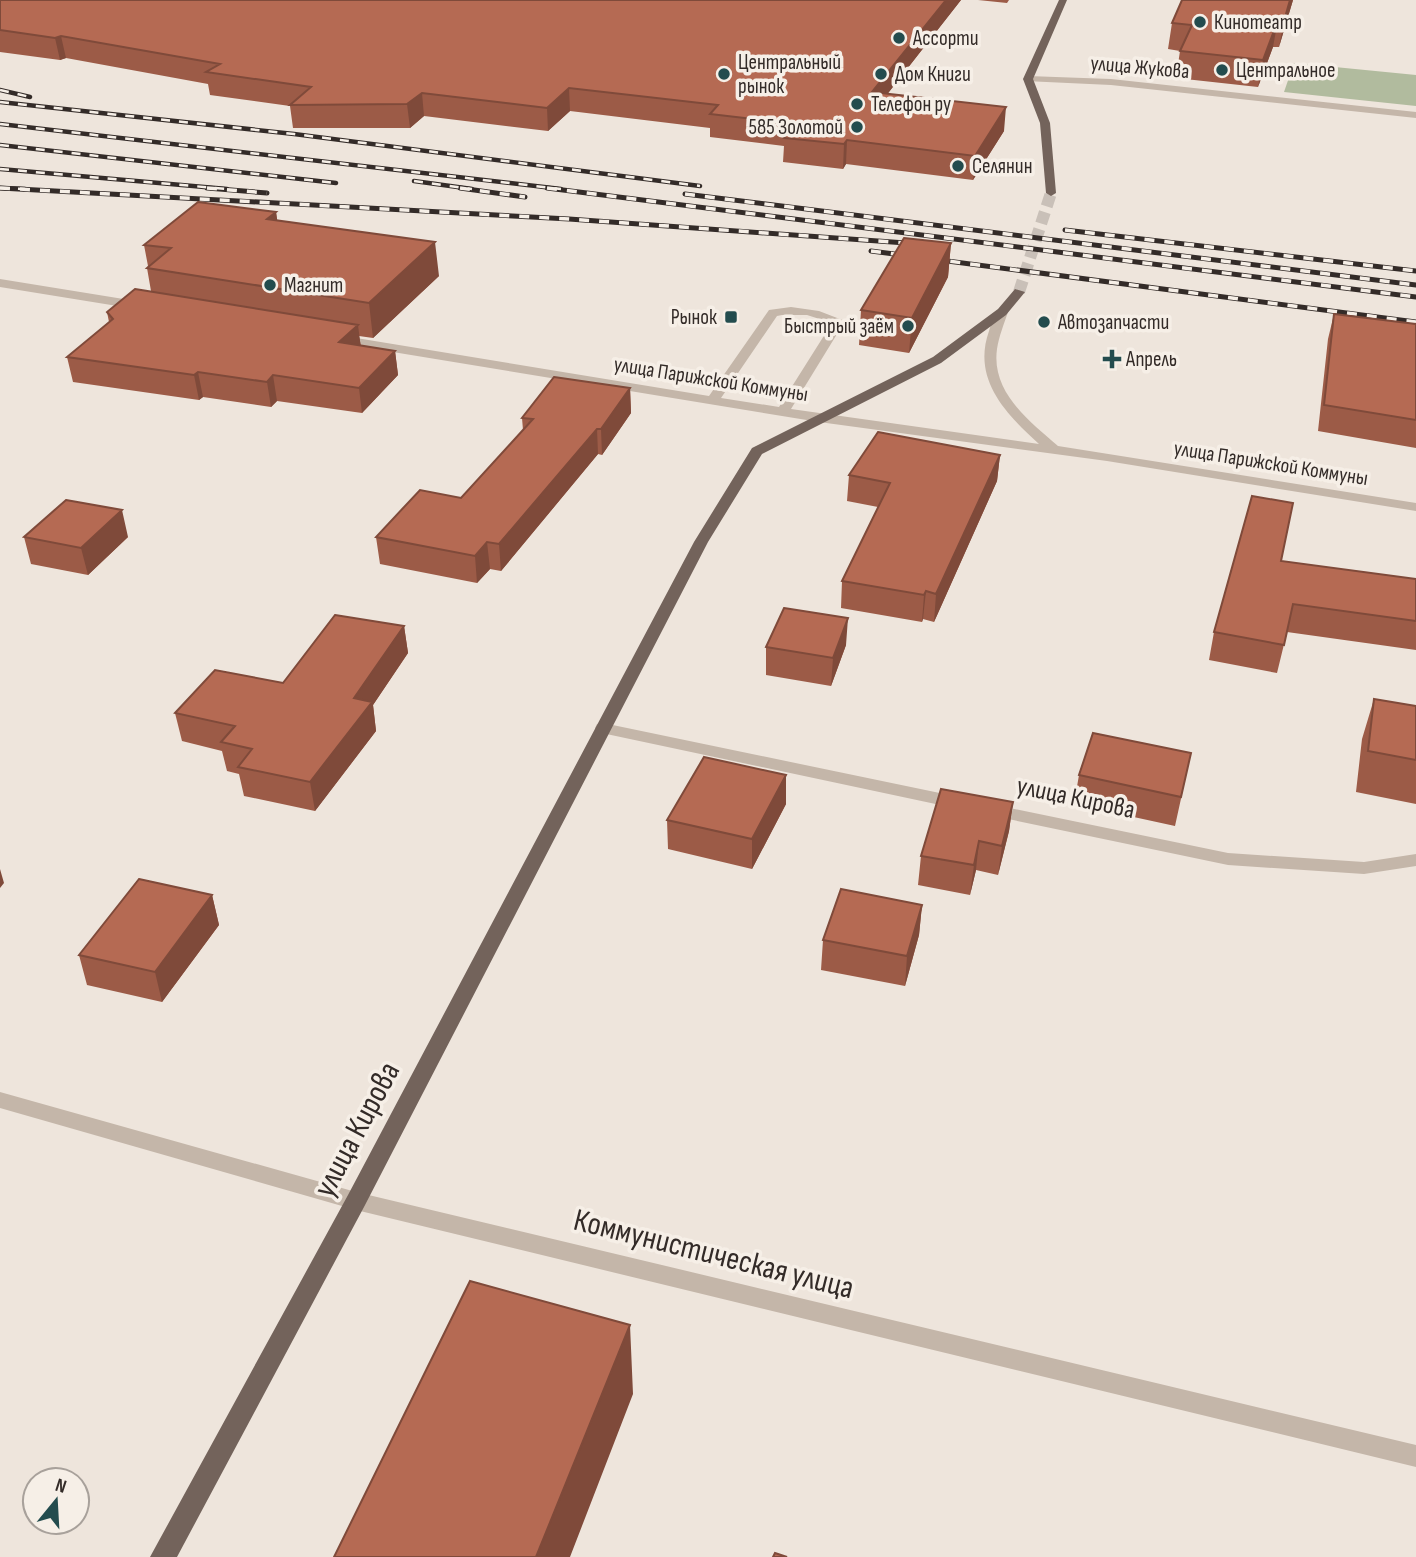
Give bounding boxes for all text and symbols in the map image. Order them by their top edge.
place label: Кинотеатр [1214,10,1302,35]
marker: Кинотеатр [1192,14,1208,30]
place label: Ассорти [912,26,979,51]
marker: Ассорти [891,30,907,46]
place label: Центральный рынок [738,50,841,99]
street label: улица Жукова [1089,51,1190,84]
place label: Центральное [1236,58,1335,83]
place label: Дом Книги [895,62,971,87]
marker: Центральное [1214,62,1230,78]
marker: Центральный рынок [716,66,732,82]
marker: Дом Книги [873,66,889,82]
place label: Телефон ру [871,92,951,117]
marker: Телефон ру [849,96,865,112]
place label: 585 Золотой [749,115,843,140]
marker: 585 Золотой [849,119,865,135]
place label: Селянин [972,154,1032,179]
marker: Селянин [950,158,966,174]
place label: Магнит [284,273,343,298]
marker: Магнит [262,277,278,293]
place label: Рынок [671,305,717,330]
marker: Рынок [723,309,739,325]
place label: Автозапчасти [1057,310,1169,335]
place label: Быстрый заём [784,314,894,339]
marker: Автозапчасти [1036,314,1052,330]
marker: Быстрый заём [900,318,916,334]
place label: Апрель [1125,347,1177,372]
marker: Апрель [1104,351,1120,367]
street label: улица Парижской Коммуны [612,352,810,407]
street label: улица Парижской Коммуны [1172,436,1370,491]
street label: улица Кирова [1014,771,1137,826]
street label: улица Кирова [306,1055,409,1204]
street label: Коммунистическая улица [570,1201,858,1308]
north arrow [21,1466,91,1536]
text: N [52,1474,69,1499]

